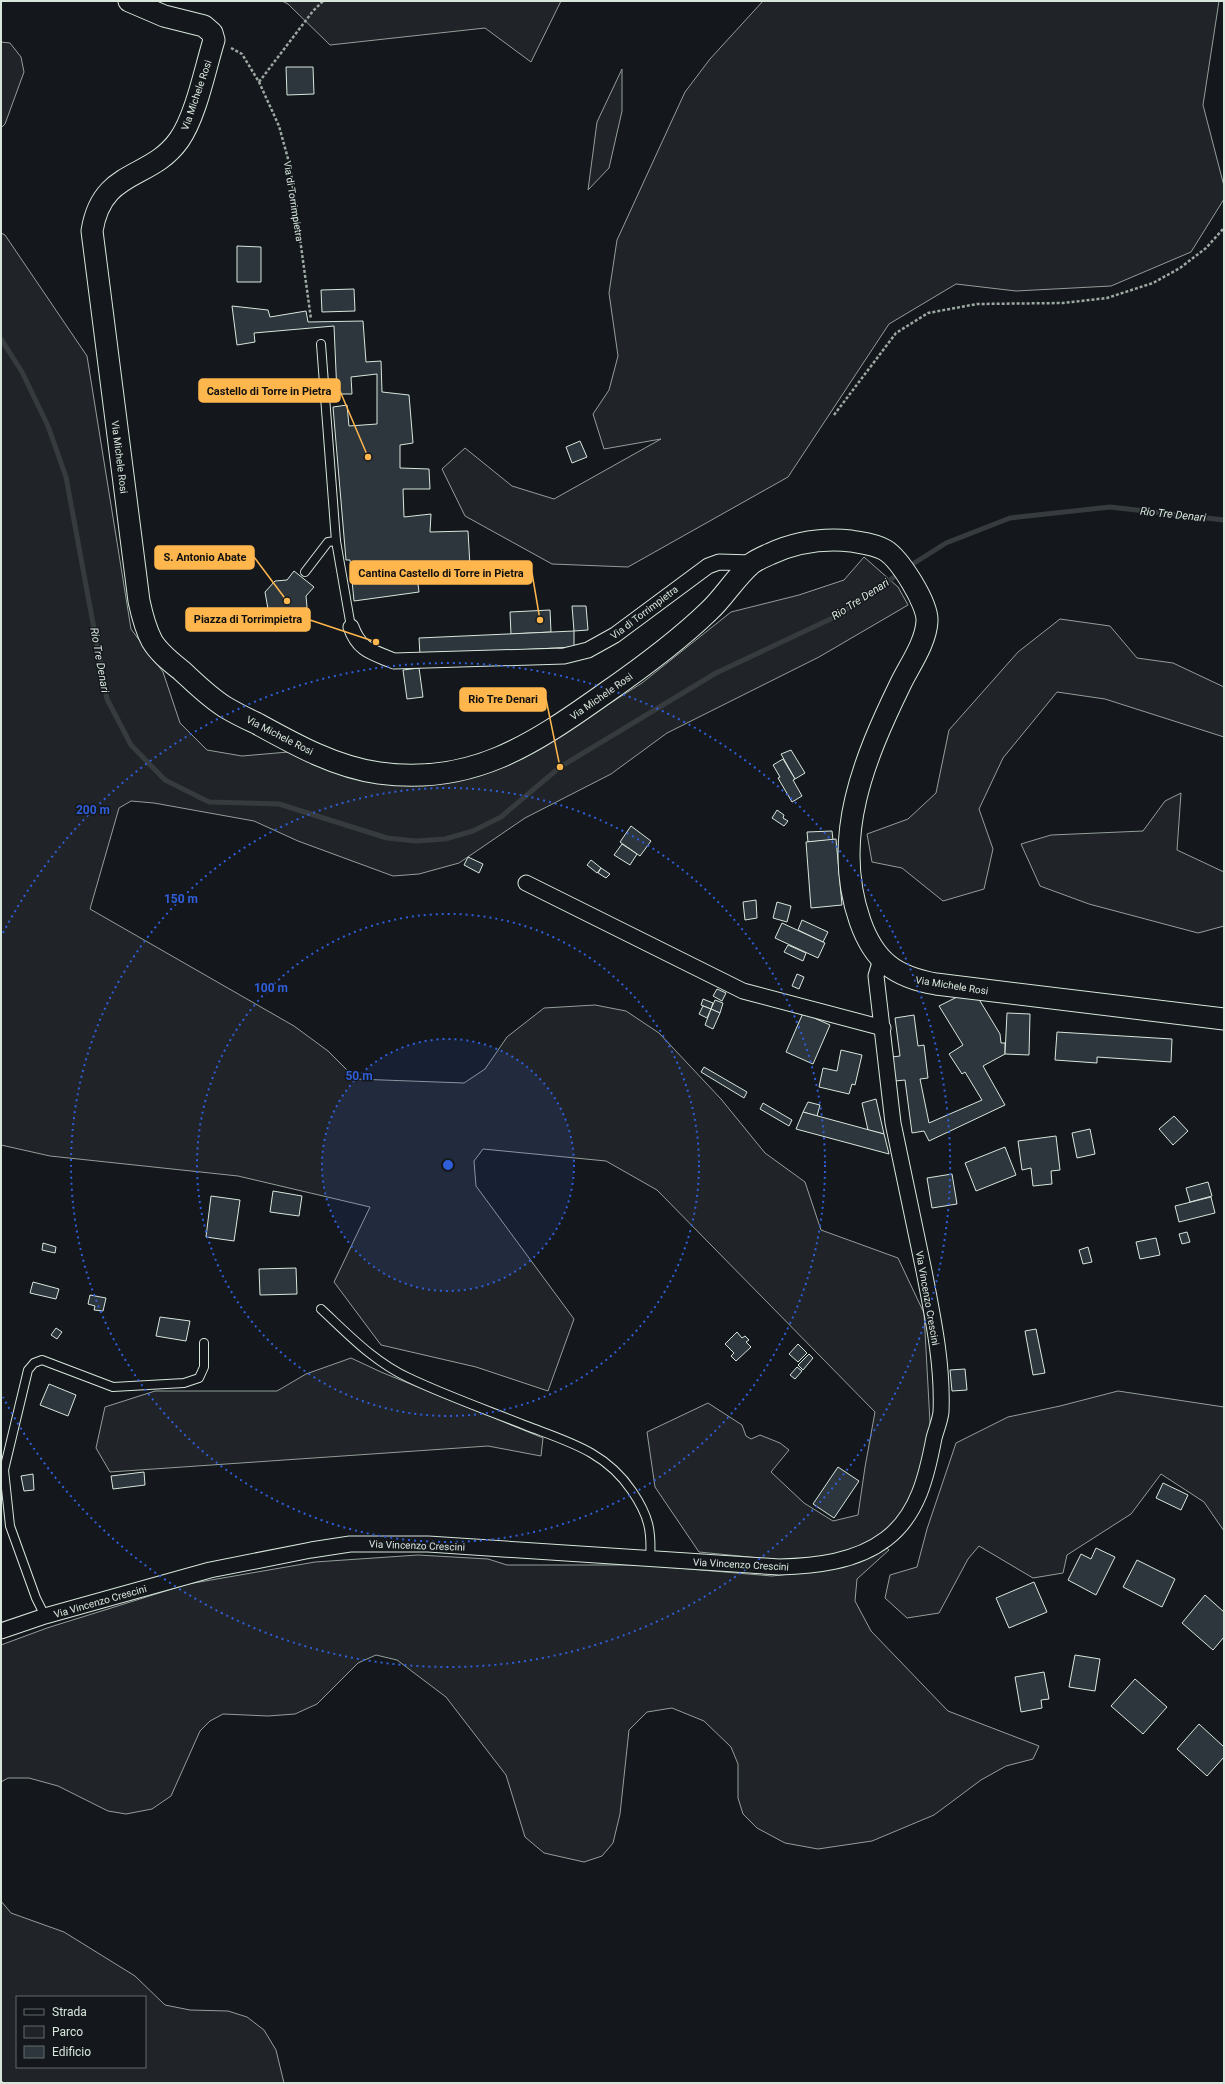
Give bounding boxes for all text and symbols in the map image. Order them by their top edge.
street label: Via Michele Rosi [179,59,214,132]
street label: Via di Torrimpietra [282,160,305,242]
callout: Castello di Torre in Pietra [199,379,340,402]
text: Castello di Torre in Pietra [207,385,331,398]
street label: Via Michele Rosi [110,420,129,494]
water label: Rio Tre Denari [1139,505,1207,524]
callout: S. Antonio Abate [155,546,254,569]
text: S. Antonio Abate [163,551,247,564]
callout: Cantina Castello di Torre in Pietra [350,561,532,584]
text: Cantina Castello di Torre in Pietra [358,567,524,580]
water label: Rio Tre Denari [829,576,892,623]
street label: Via di Torrimpietra [608,583,680,641]
callout: Piazza di Torrimpietra [186,608,310,631]
text: Piazza di Torrimpietra [194,613,302,626]
water label: Rio Tre Denari [87,626,112,694]
street label: Via Michele Rosi [568,671,635,722]
callout: Rio Tre Denari [460,688,546,711]
text: Rio Tre Denari [468,693,538,706]
street label: Via Michele Rosi [244,714,315,757]
text: 200 m [76,803,110,817]
text: 150 m [164,892,198,906]
street label: Via Michele Rosi [915,974,989,997]
text: 100 m [254,981,288,995]
text: 50 m [345,1069,373,1083]
centre of rings [441,1158,455,1172]
street label: Via Vincenzo Crescini [914,1250,941,1346]
street label: Via Vincenzo Crescini [369,1538,465,1553]
street label: Via Vincenzo Crescini [693,1556,789,1573]
street label: Via Vincenzo Crescini [52,1583,148,1620]
legend [16,1996,146,2068]
text: Strada [52,2005,87,2019]
text: Parco [52,2025,83,2039]
text: Edificio [52,2045,91,2059]

